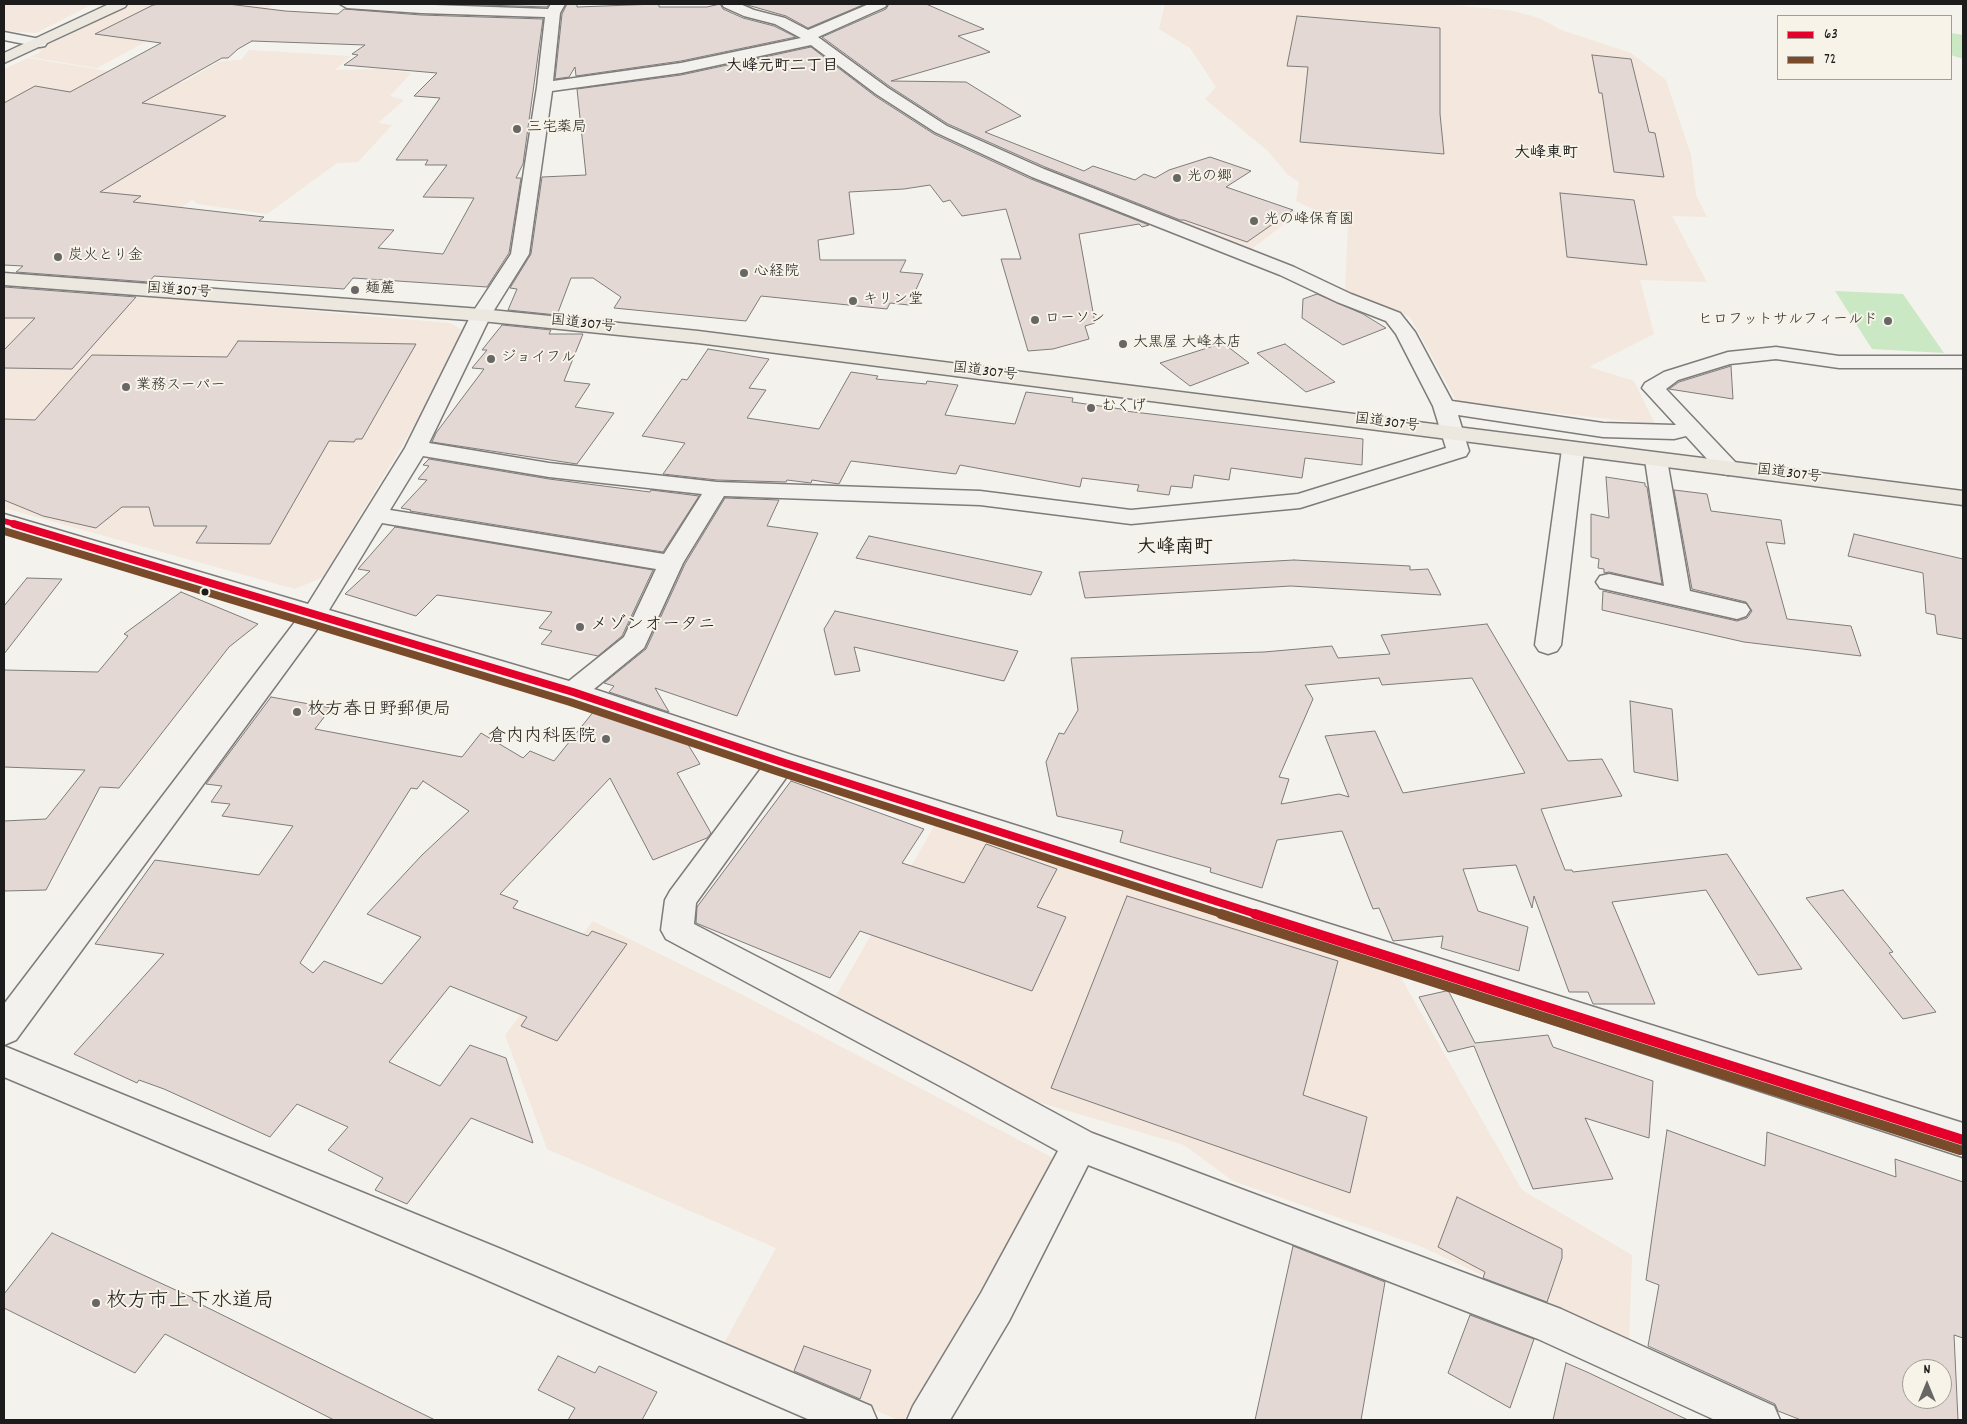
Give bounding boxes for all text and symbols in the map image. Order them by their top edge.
legend [1777,15,1952,80]
text: 63 [1824,24,1838,46]
text: 72 [1824,49,1836,71]
district label: 大峰元町二丁目 [726,58,838,78]
place label: 三宅薬局 [527,120,587,138]
marker: 三宅薬局 [511,123,523,135]
district label: 大峰東町 [1514,145,1578,165]
place label: 光の郷 [1187,169,1232,187]
marker: 光の郷 [1171,172,1183,184]
place label: 光の峰保育園 [1264,212,1354,230]
marker: 光の峰保育園 [1248,215,1260,227]
place label: 炭火とり金 [68,248,143,266]
marker: 炭火とり金 [52,251,64,263]
place label: 心経院 [754,264,799,282]
marker: 心経院 [738,267,750,279]
street label: 国道307号 [146,281,212,303]
place label: 麺麓 [365,281,395,299]
marker: 麺麓 [349,284,361,296]
place label: キリン堂 [863,292,923,310]
marker: キリン堂 [847,295,859,307]
place label: ローソン [1045,311,1105,329]
place label: ヒロフットサルフィールド [1698,312,1878,330]
street label: 国道307号 [549,313,617,337]
marker: ローソン [1029,314,1041,326]
marker: ヒロフットサルフィールド [1882,315,1894,327]
place label: 大黒屋 大峰本店 [1133,335,1241,353]
marker: 大黒屋 大峰本店 [1117,338,1129,350]
place label: ジョイフル [501,350,576,368]
marker: ジョイフル [485,353,497,365]
street label: 国道307号 [951,360,1019,386]
place label: 業務スーパー [136,378,225,396]
marker: 業務スーパー [120,381,132,393]
place label: むくげ [1101,399,1146,417]
marker: むくげ [1085,402,1097,414]
street label: 国道307号 [1353,411,1421,437]
street label: 国道307号 [1755,462,1823,488]
district label: 大峰南町 [1137,538,1213,560]
unlabelled marker [200,587,210,597]
place label: メゾンオータニ [590,616,716,638]
marker: メゾンオータニ [574,621,586,633]
place label: 枚方春日野郵便局 [307,701,451,723]
marker: 枚方春日野郵便局 [291,706,303,718]
place label: 倉内内科医院 [488,728,596,750]
marker: 倉内内科医院 [600,733,612,745]
place label: 枚方市上下水道局 [106,1290,274,1316]
marker: 枚方市上下水道局 [90,1297,102,1309]
north arrow [1902,1359,1952,1409]
text: N [1924,1360,1930,1380]

